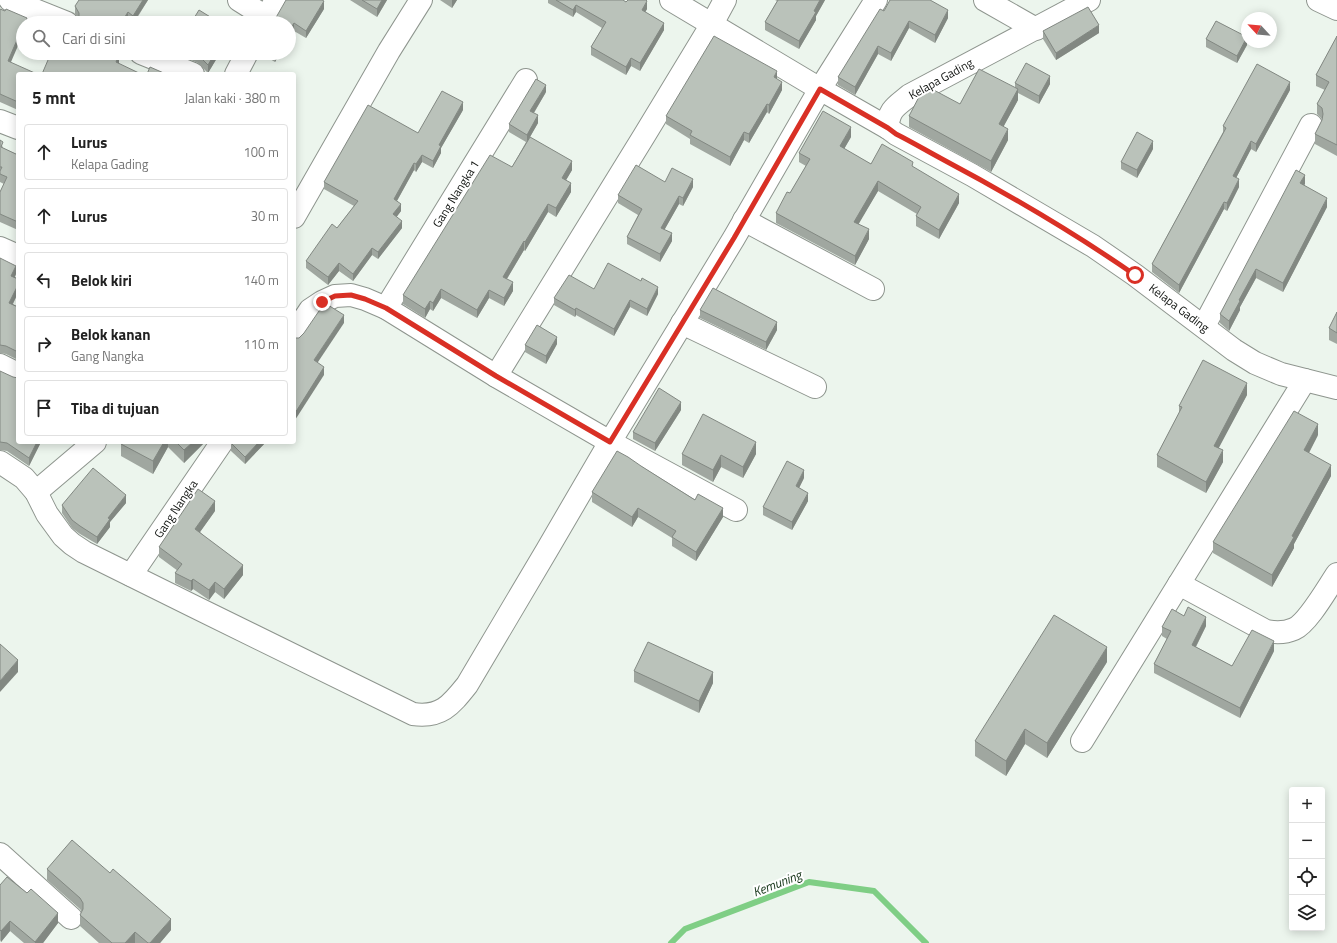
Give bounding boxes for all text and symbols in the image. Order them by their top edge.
north arrow [1241,12,1277,48]
search box [16,16,296,60]
icon: search [30,27,52,49]
text: Cari di sini [62,27,126,50]
street label: Kelapa Gading [905,53,977,104]
text: 5 mnt [32,85,75,111]
text: Jalan kaki · 380 m [184,88,280,108]
text: Lurus [71,131,107,154]
icon: ahead [33,141,55,163]
text: 100 m [243,142,279,162]
text: Kelapa Gading [71,154,148,174]
street label: Gang Nangka 1 [427,156,484,231]
icon: ahead [33,205,55,227]
text: Lurus [71,205,107,228]
text: 30 m [251,206,279,226]
route start [1126,266,1144,284]
icon: left [33,269,55,291]
text: Belok kiri [71,269,132,292]
text: 140 m [243,270,279,290]
street label: Kelapa Gading [1145,279,1214,337]
route end [313,293,331,311]
text: Belok kanan [71,323,151,346]
icon: right [33,333,55,355]
text: 110 m [243,334,279,354]
text: Gang Nangka [71,346,144,366]
icon: arrive [33,397,55,419]
text: Tiba di tujuan [71,397,159,420]
street label: Gang Nangka [149,476,202,542]
map controls [1289,787,1325,931]
button: + [1289,787,1325,823]
button: − [1289,823,1325,859]
button: locate [1289,859,1325,895]
water label: Kemuning [750,864,806,901]
button: layers [1289,895,1325,931]

